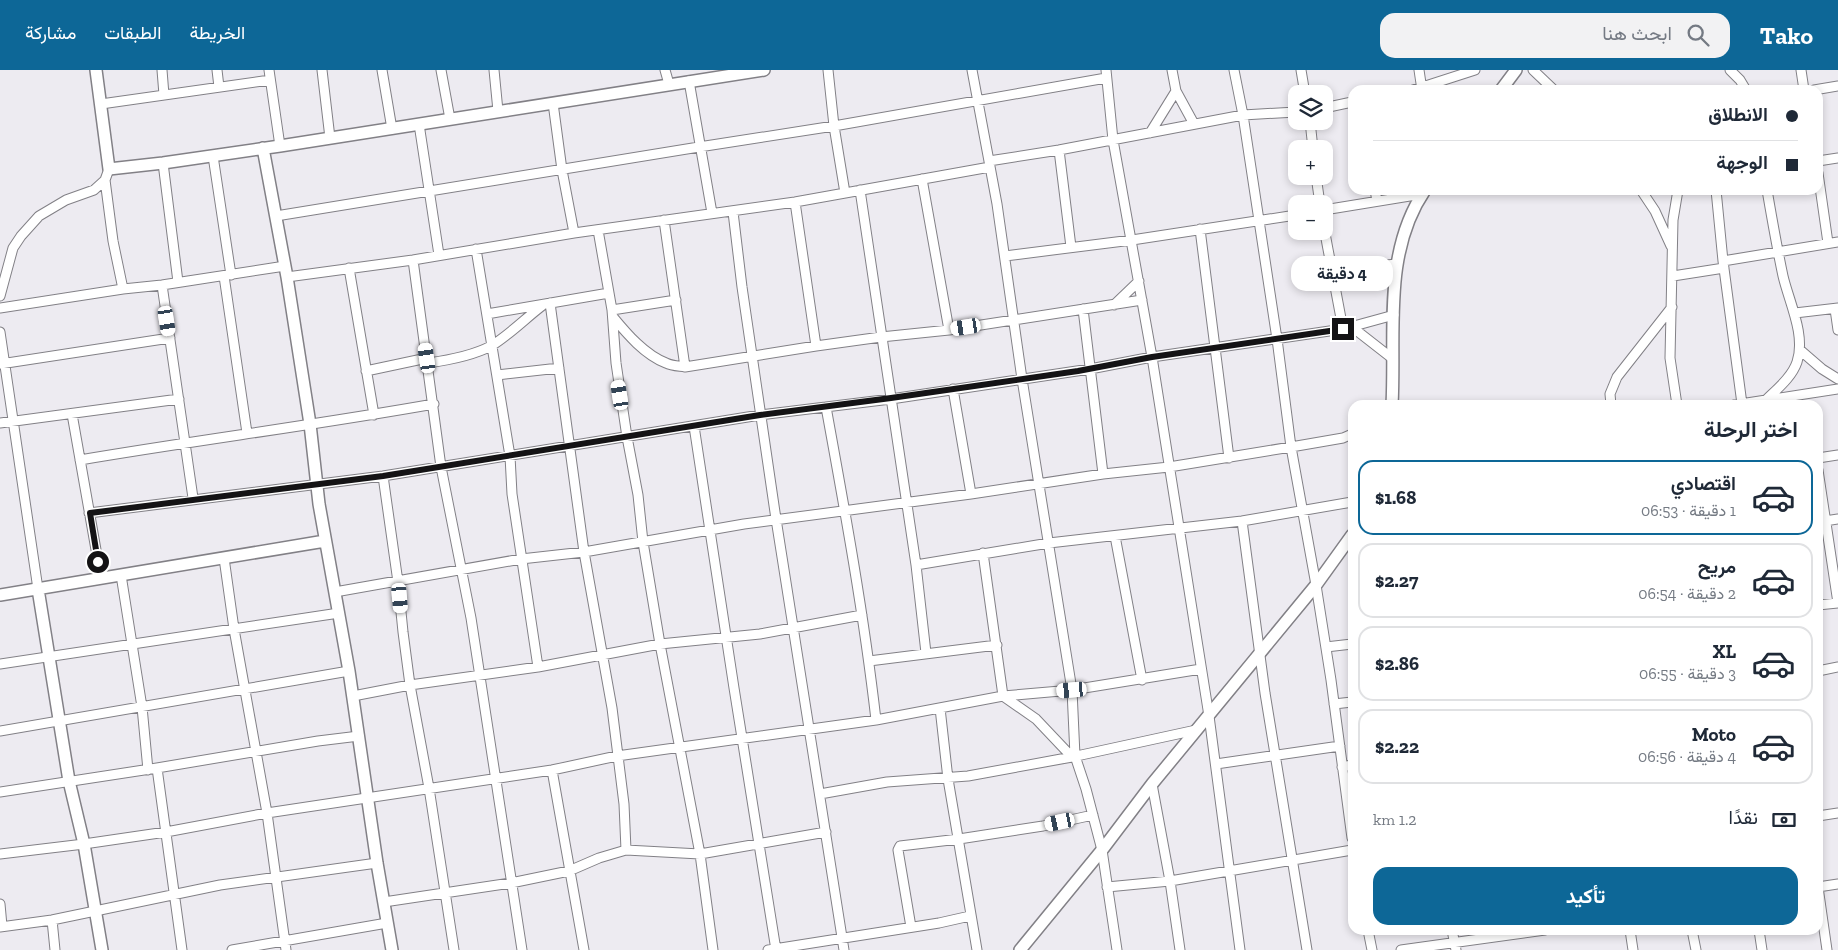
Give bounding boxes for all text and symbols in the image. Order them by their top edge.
search box [1380,13,1730,58]
icon: search [1684,21,1712,49]
text: Tako [1760,21,1813,50]
text: مشاركة [25,22,76,44]
text: الطبقات [104,22,161,44]
text: الخريطة [189,22,245,44]
text: ابحث هنا [1602,22,1672,45]
map controls [1288,85,1333,240]
button: layers [1288,85,1333,130]
text: الانطلاق [1708,103,1768,126]
button: + [1288,140,1333,185]
text: الوجهة [1716,151,1768,174]
button: − [1288,195,1333,240]
callout: 4 دقيقة [1292,256,1394,292]
text: 4 دقيقة [1317,264,1367,283]
car [157,305,176,337]
car [950,317,981,337]
route end [1332,318,1354,340]
car [417,342,436,374]
car [610,379,629,411]
text: اختر الرحلة [1704,416,1798,443]
text: اقتصادي [1671,472,1736,495]
icon: car [1751,475,1796,520]
text: $1.68 [1375,486,1417,509]
text: 1 دقيقة · 06:53 [1641,501,1736,520]
route start [87,551,109,573]
text: مريح [1698,555,1736,578]
icon: car [1751,558,1796,603]
text: $2.27 [1375,569,1418,592]
car [391,582,408,614]
text: 2 دقيقة · 06:54 [1638,584,1736,603]
text: XL [1713,640,1736,663]
icon: car [1751,641,1796,686]
text: $2.86 [1375,652,1419,675]
text: 3 دقيقة · 06:55 [1639,664,1736,683]
car [1056,681,1087,699]
text: Moto [1692,723,1736,746]
icon: car [1751,724,1796,769]
text: $2.22 [1375,735,1419,758]
text: 4 دقيقة · 06:56 [1638,747,1736,766]
text: نقدًا [1729,806,1758,829]
icon: cash [1770,806,1798,834]
text: 1.2 km [1373,810,1417,829]
car [1043,812,1076,832]
button: تأكيد [1373,867,1798,925]

